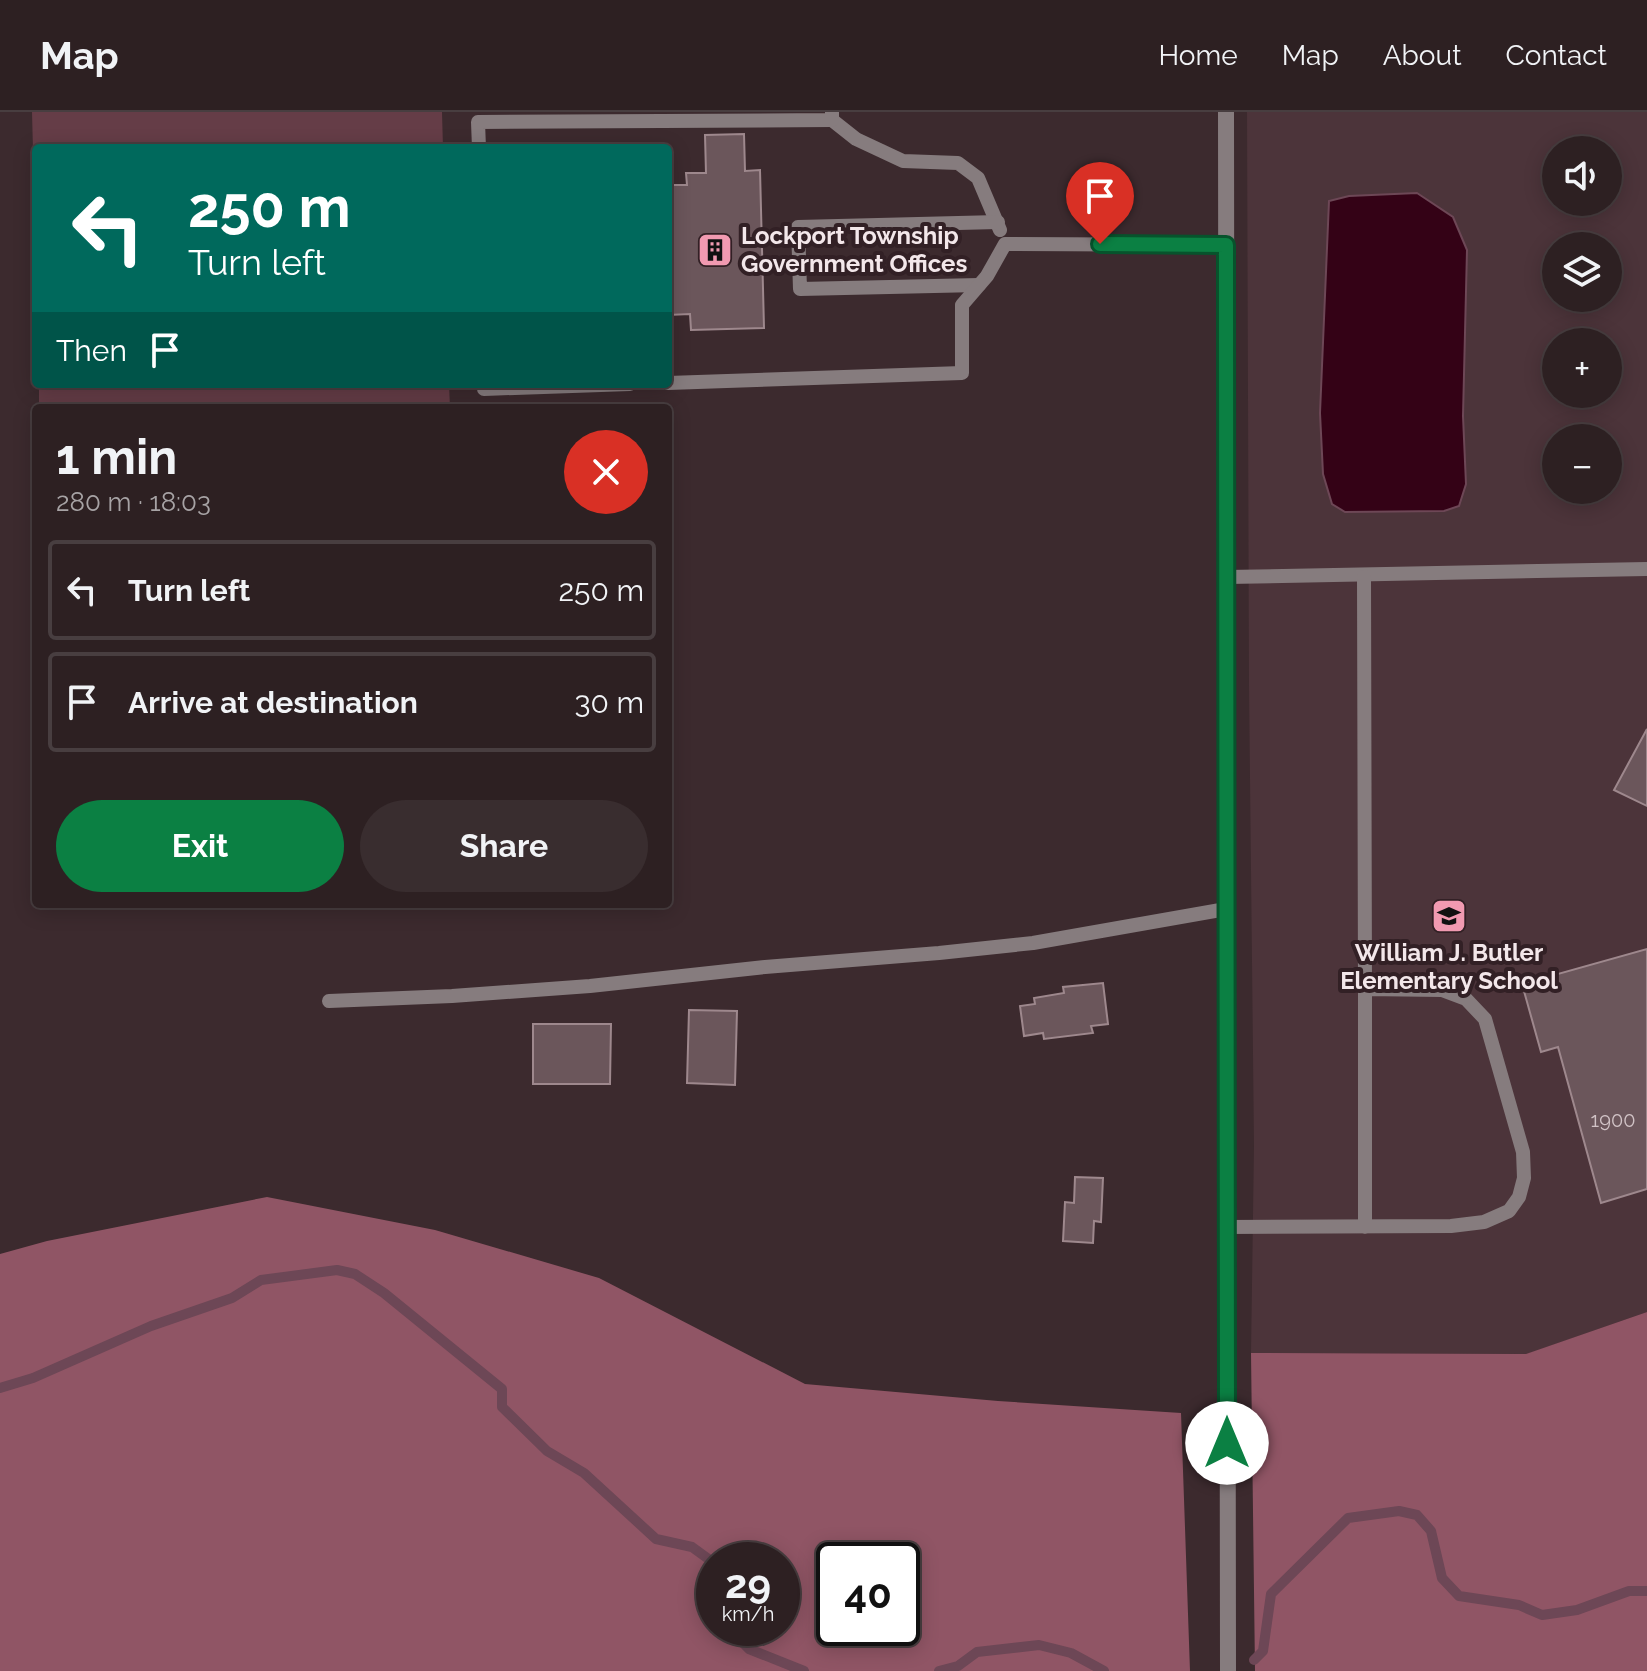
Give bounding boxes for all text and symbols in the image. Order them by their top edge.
text: Map [40,33,119,78]
text: Home [1158,39,1238,72]
text: Map [1282,39,1339,72]
text: About [1383,39,1462,72]
text: Contact [1506,39,1607,72]
map controls [1542,136,1622,504]
button: sound [1542,136,1622,216]
pin [1066,162,1134,244]
text: 250 m [188,174,351,240]
icon: arrive [1078,174,1122,218]
icon: left [56,176,160,280]
place label: Lockport Township Government Offices [741,221,967,278]
building icon: Lockport Township Government Offices [696,231,734,269]
button: layers [1542,232,1622,312]
text: Turn left [188,241,326,283]
icon: arrive [143,328,187,372]
button: + [1542,328,1622,408]
text: Then [56,333,127,368]
button: − [1542,424,1622,504]
text: 1 min [56,429,177,485]
button: close [564,430,648,514]
text: 280 m · 18:03 [56,487,211,517]
icon: left [60,568,104,612]
text: Turn left [128,573,250,608]
text: 250 m [558,573,644,608]
icon: arrive [60,680,104,724]
text: Arrive at destination [128,685,418,720]
text: 30 m [574,685,644,720]
button: Exit [56,800,344,892]
button: Share [360,800,648,892]
school or university icon: William J. Butler Elementary School [1430,897,1468,935]
place label: William J. Butler Elementary School [1340,938,1558,995]
house number: 1900 [1591,1108,1635,1132]
position arrow [1185,1401,1269,1485]
speed limit sign: 40 [816,1542,920,1646]
text: 29 [725,1560,771,1607]
text: km/h [722,1602,774,1626]

